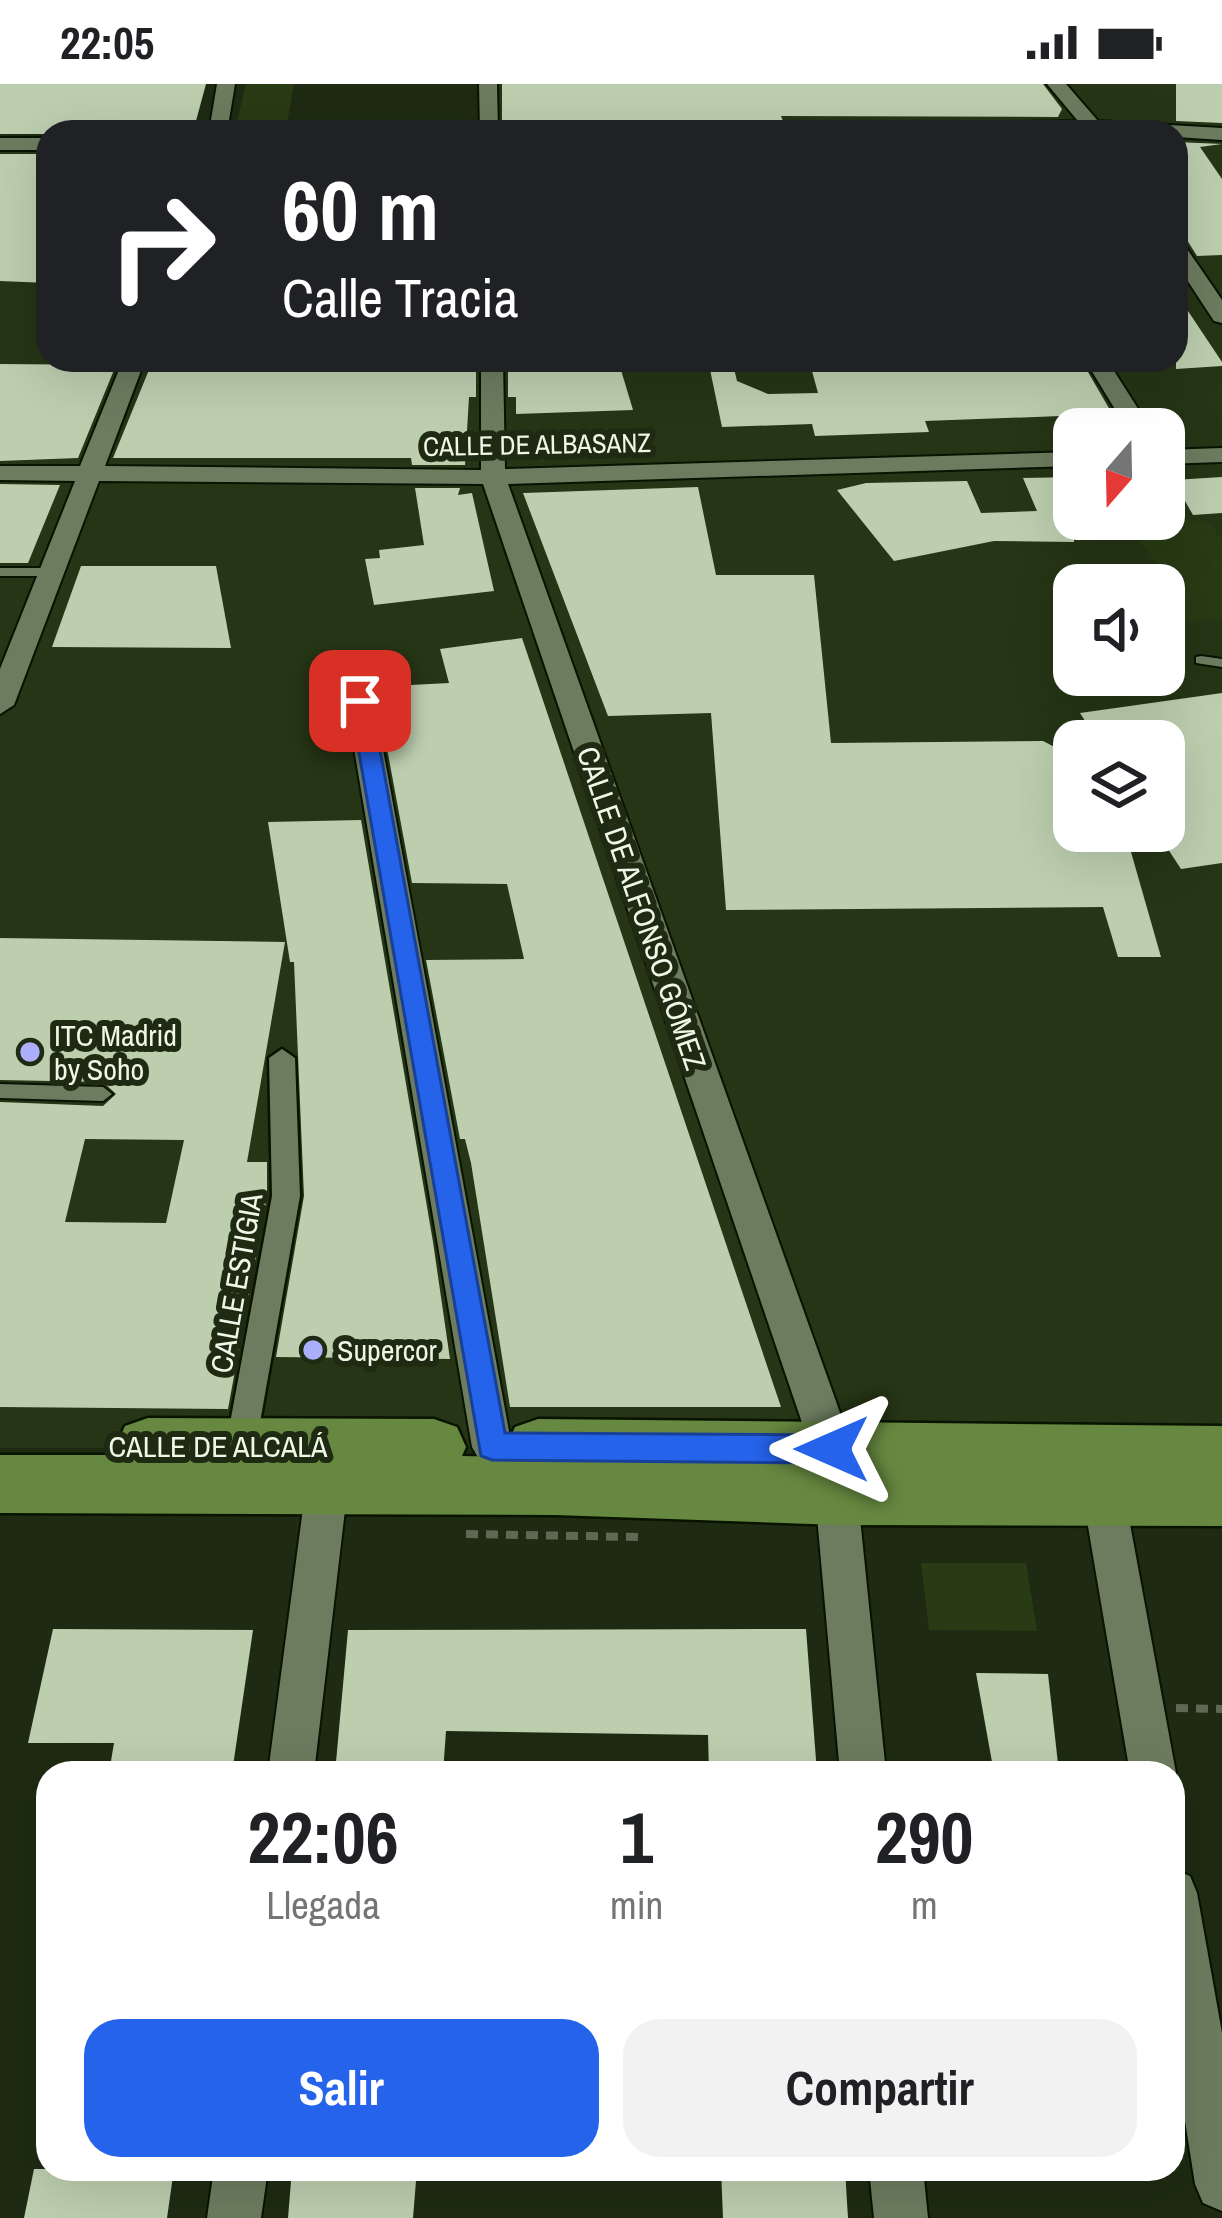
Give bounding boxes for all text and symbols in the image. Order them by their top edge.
text: 22:05 [60,12,154,73]
text: 60 m [282,153,439,266]
icon: right [84,168,240,324]
text: Calle Tracia [282,261,518,334]
north arrow [1053,408,1185,540]
map controls [1053,408,1185,852]
street label: CALLE DE ALBASANZ [423,424,651,464]
button: sound [1053,564,1185,696]
pin [309,650,411,752]
icon: arrive [327,668,393,734]
button: layers [1053,720,1185,852]
street label: CALLE DE ALFONSO GÓMEZ [568,741,716,1075]
place label: ITC Madrid by Soho [54,1015,177,1089]
marker: ITC Madrid by Soho [17,1039,43,1065]
street label: CALLE ESTIGIA [201,1189,272,1376]
place label: Supercor [337,1330,438,1370]
marker: Supercor [300,1337,326,1363]
position arrow [769,1386,895,1512]
street label: CALLE DE ALCALÁ [109,1426,328,1466]
text: 22:06 [248,1788,399,1885]
text: 1 [620,1788,653,1885]
text: 290 [875,1788,973,1885]
text: Llegada [266,1879,380,1931]
text: min [610,1879,663,1931]
text: m [911,1879,938,1931]
button: Salir [84,2019,599,2157]
button: Compartir [623,2019,1137,2157]

